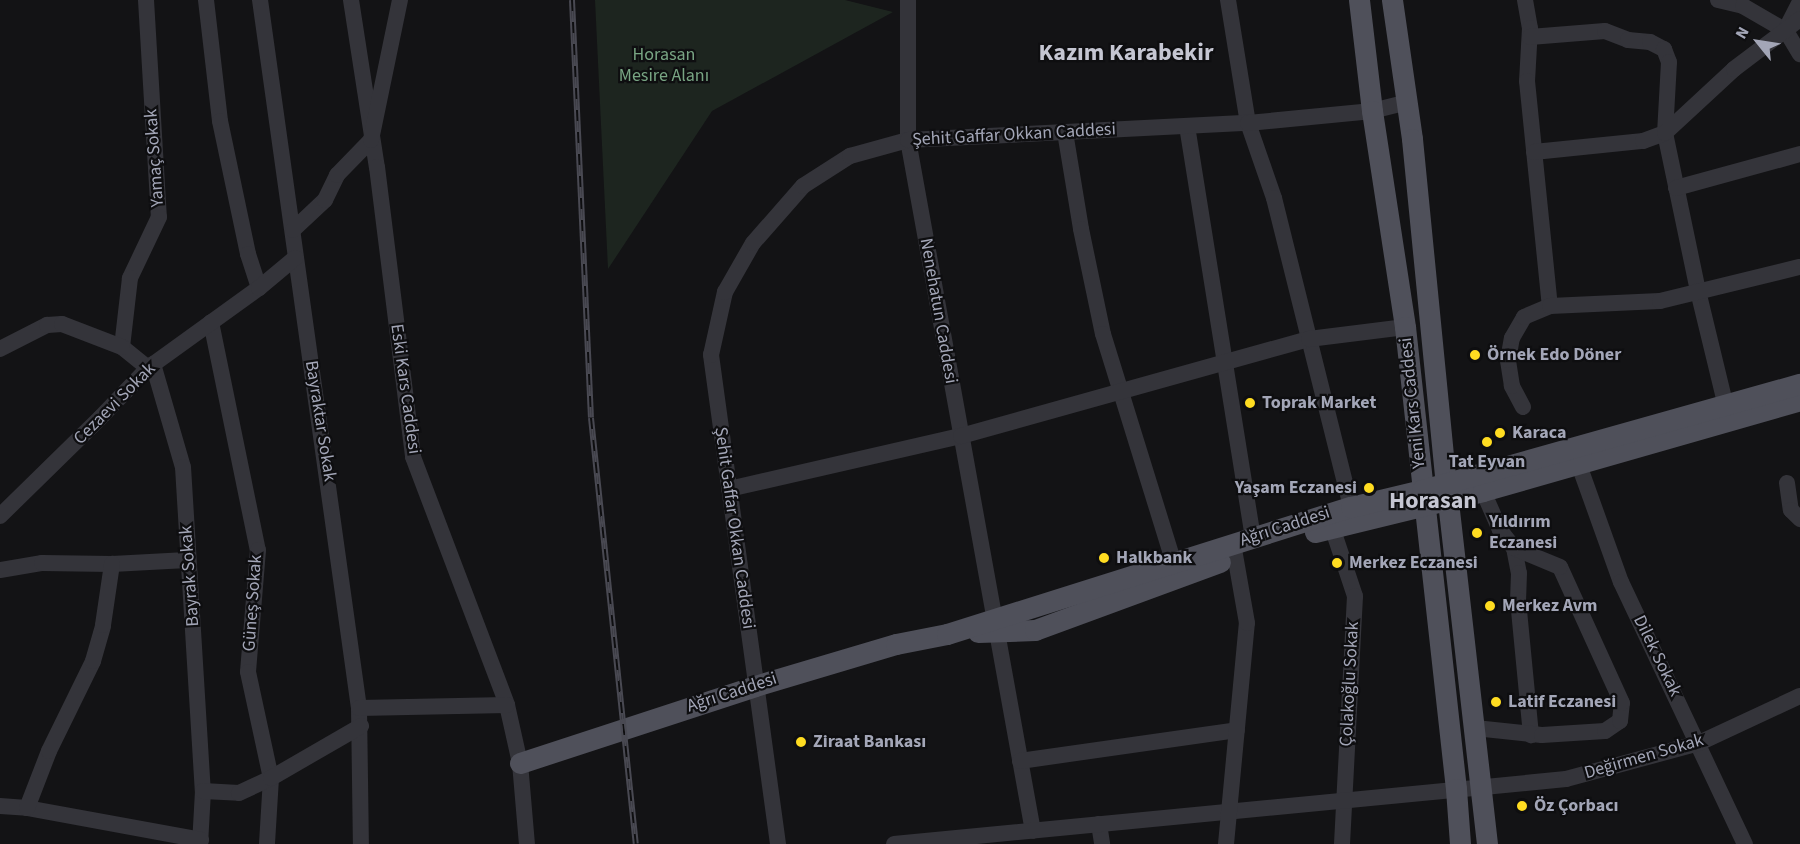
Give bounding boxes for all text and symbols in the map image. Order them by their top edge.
north arrow [1728,12,1788,72]
text: N [1730,23,1755,43]
district label: Kazım Karabekir [1039,39,1213,67]
park label: Horasan Mesire Alanı [619,45,709,88]
street label: Yamaç Sokak [141,108,169,208]
street label: Şehit Gaffar Okkan Caddesi [912,119,1116,151]
street label: Nenehatun Caddesi [915,236,961,386]
street label: Eski Kars Caddesi [385,323,425,455]
street label: Yeni Kars Caddesi [1395,336,1431,470]
place label: Örnek Edo Döner [1487,344,1621,366]
marker: Örnek Edo Döner [1468,348,1482,362]
street label: Cezaevi Sokak [70,359,160,449]
street label: Bayraktar Sokak [300,359,340,483]
place label: Toprak Market [1262,392,1376,414]
marker: Toprak Market [1243,396,1257,410]
place label: Karaca [1512,422,1566,444]
street label: Şehit Gaffar Okkan Caddesi [709,426,759,630]
marker: Karaca [1493,426,1507,440]
marker: Tat Eyvan [1480,435,1494,449]
place label: Tat Eyvan [1449,451,1525,473]
place label: Yaşam Eczanesi [1235,477,1357,499]
marker: Yaşam Eczanesi [1362,481,1376,495]
district label: Horasan [1389,487,1477,515]
street label: Ağrı Caddesi [1237,502,1333,552]
place label: Yıldırım Eczanesi [1489,512,1557,554]
street label: Bayrak Sokak [176,525,204,627]
marker: Yıldırım Eczanesi [1470,526,1484,540]
place label: Halkbank [1116,547,1192,569]
marker: Halkbank [1097,551,1111,565]
place label: Merkez Eczanesi [1349,552,1478,574]
street label: Güneş Sokak [239,554,267,652]
marker: Merkez Eczanesi [1330,556,1344,570]
place label: Merkez Avm [1502,595,1597,617]
marker: Merkez Avm [1483,599,1497,613]
street label: Dilek Sokak [1628,612,1686,700]
street label: Çolakoğlu Sokak [1336,621,1364,747]
street label: Ağrı Caddesi [684,668,780,718]
place label: Latif Eczanesi [1508,691,1616,713]
marker: Latif Eczanesi [1489,695,1503,709]
street label: Değirmen Sokak [1582,730,1706,784]
place label: Ziraat Bankası [813,731,926,753]
marker: Ziraat Bankası [794,735,808,749]
place label: Öz Çorbacı [1534,795,1619,817]
marker: Öz Çorbacı [1515,799,1529,813]

